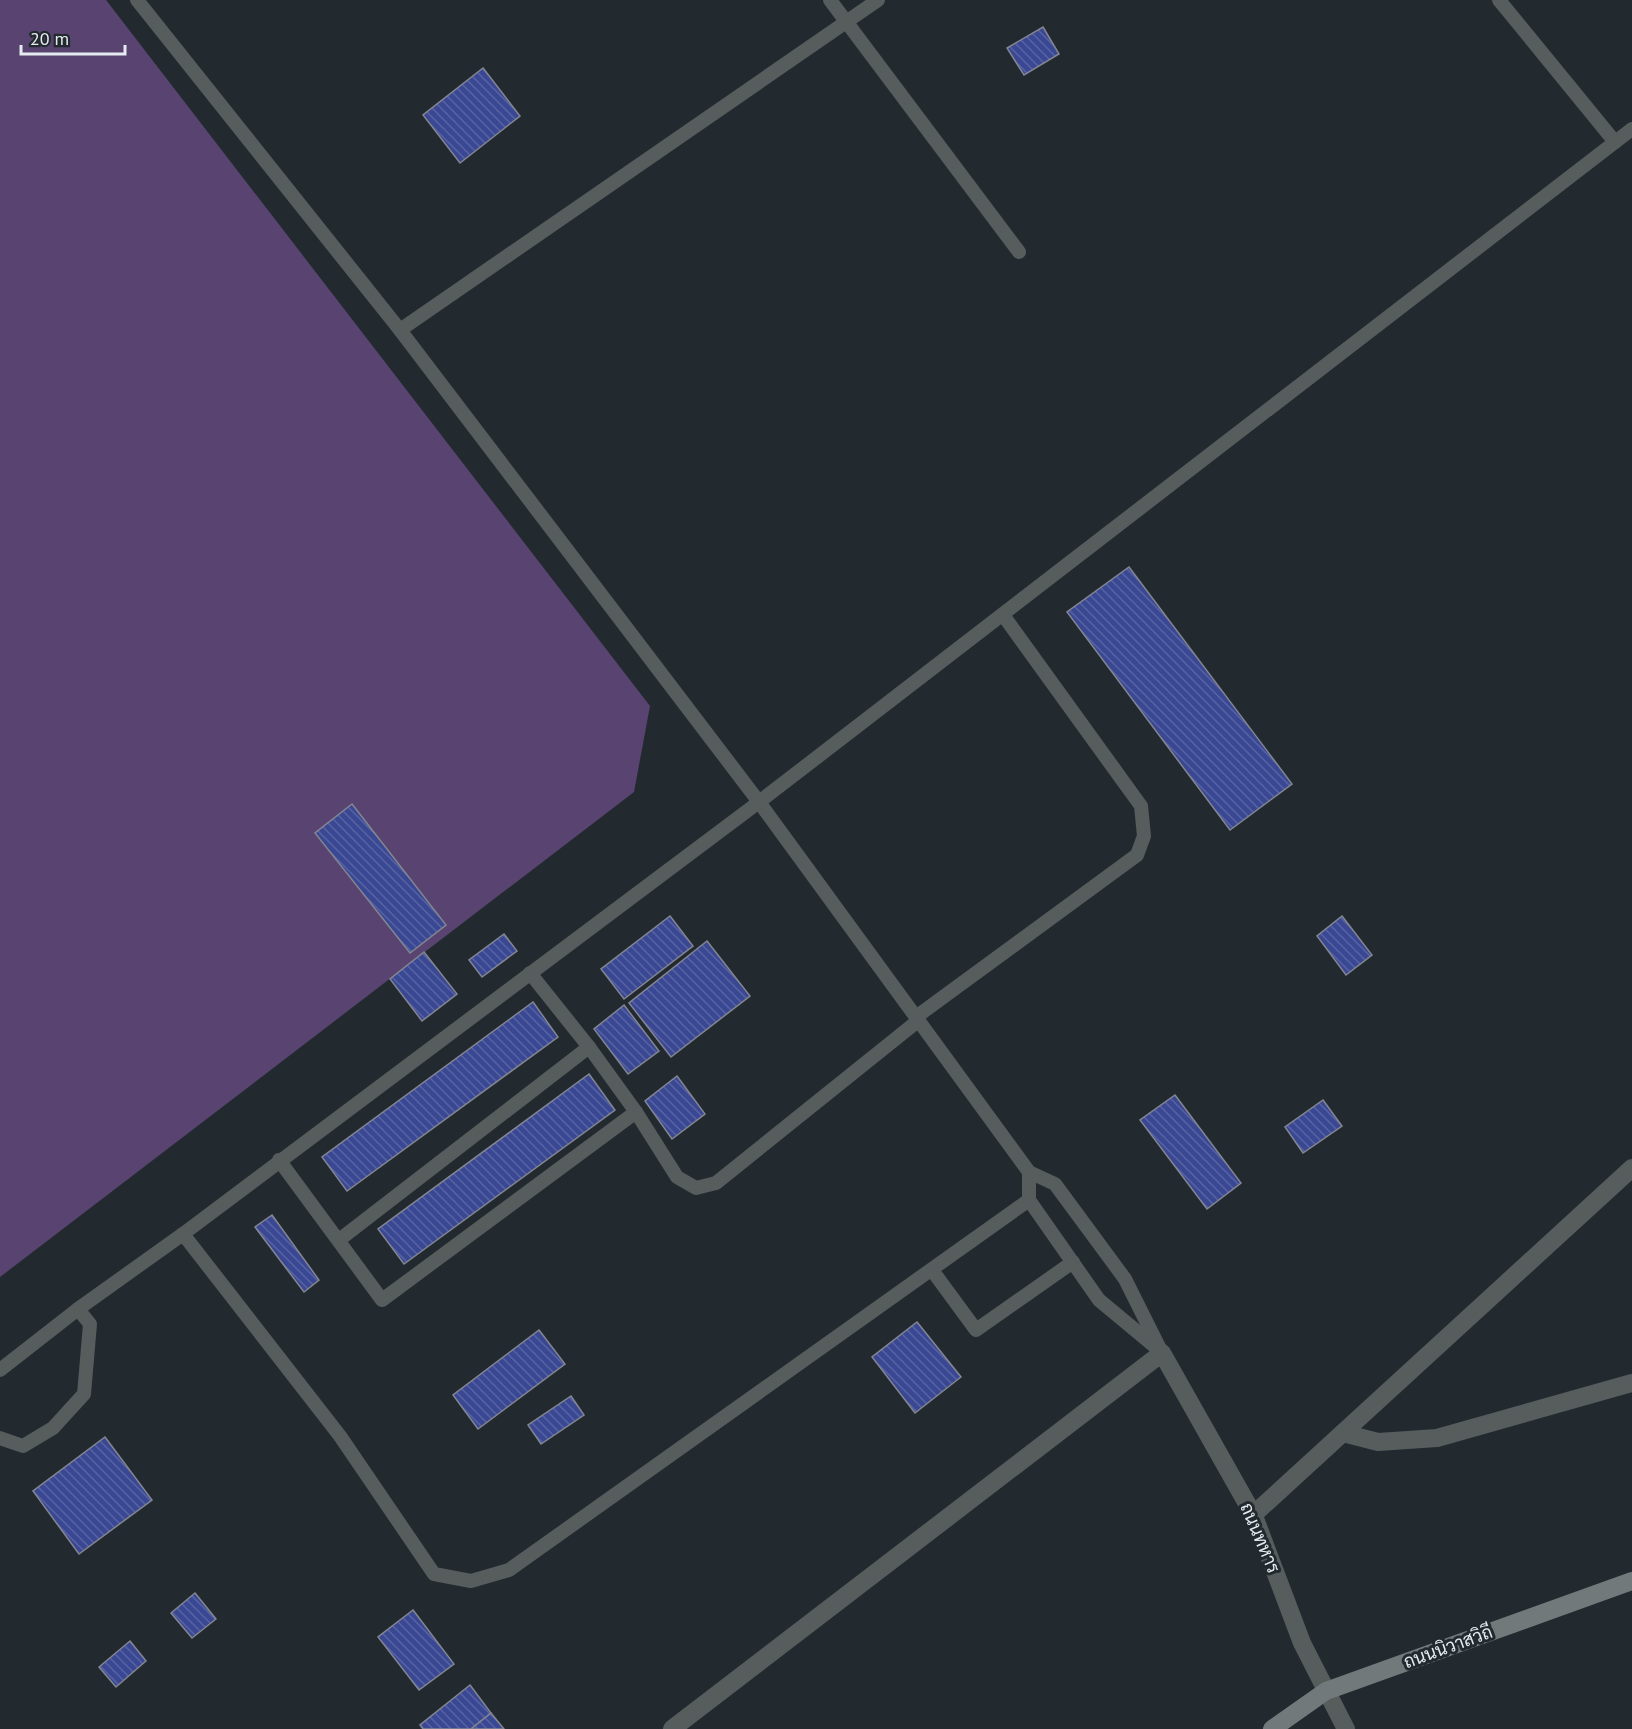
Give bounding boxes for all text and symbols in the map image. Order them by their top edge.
scale bar [21,18,124,56]
text: 20 m [30,27,69,50]
street label: ถนนทหาร [1235,1499,1286,1577]
street label: ถนนนิวาสวิถี [1400,1619,1495,1673]

